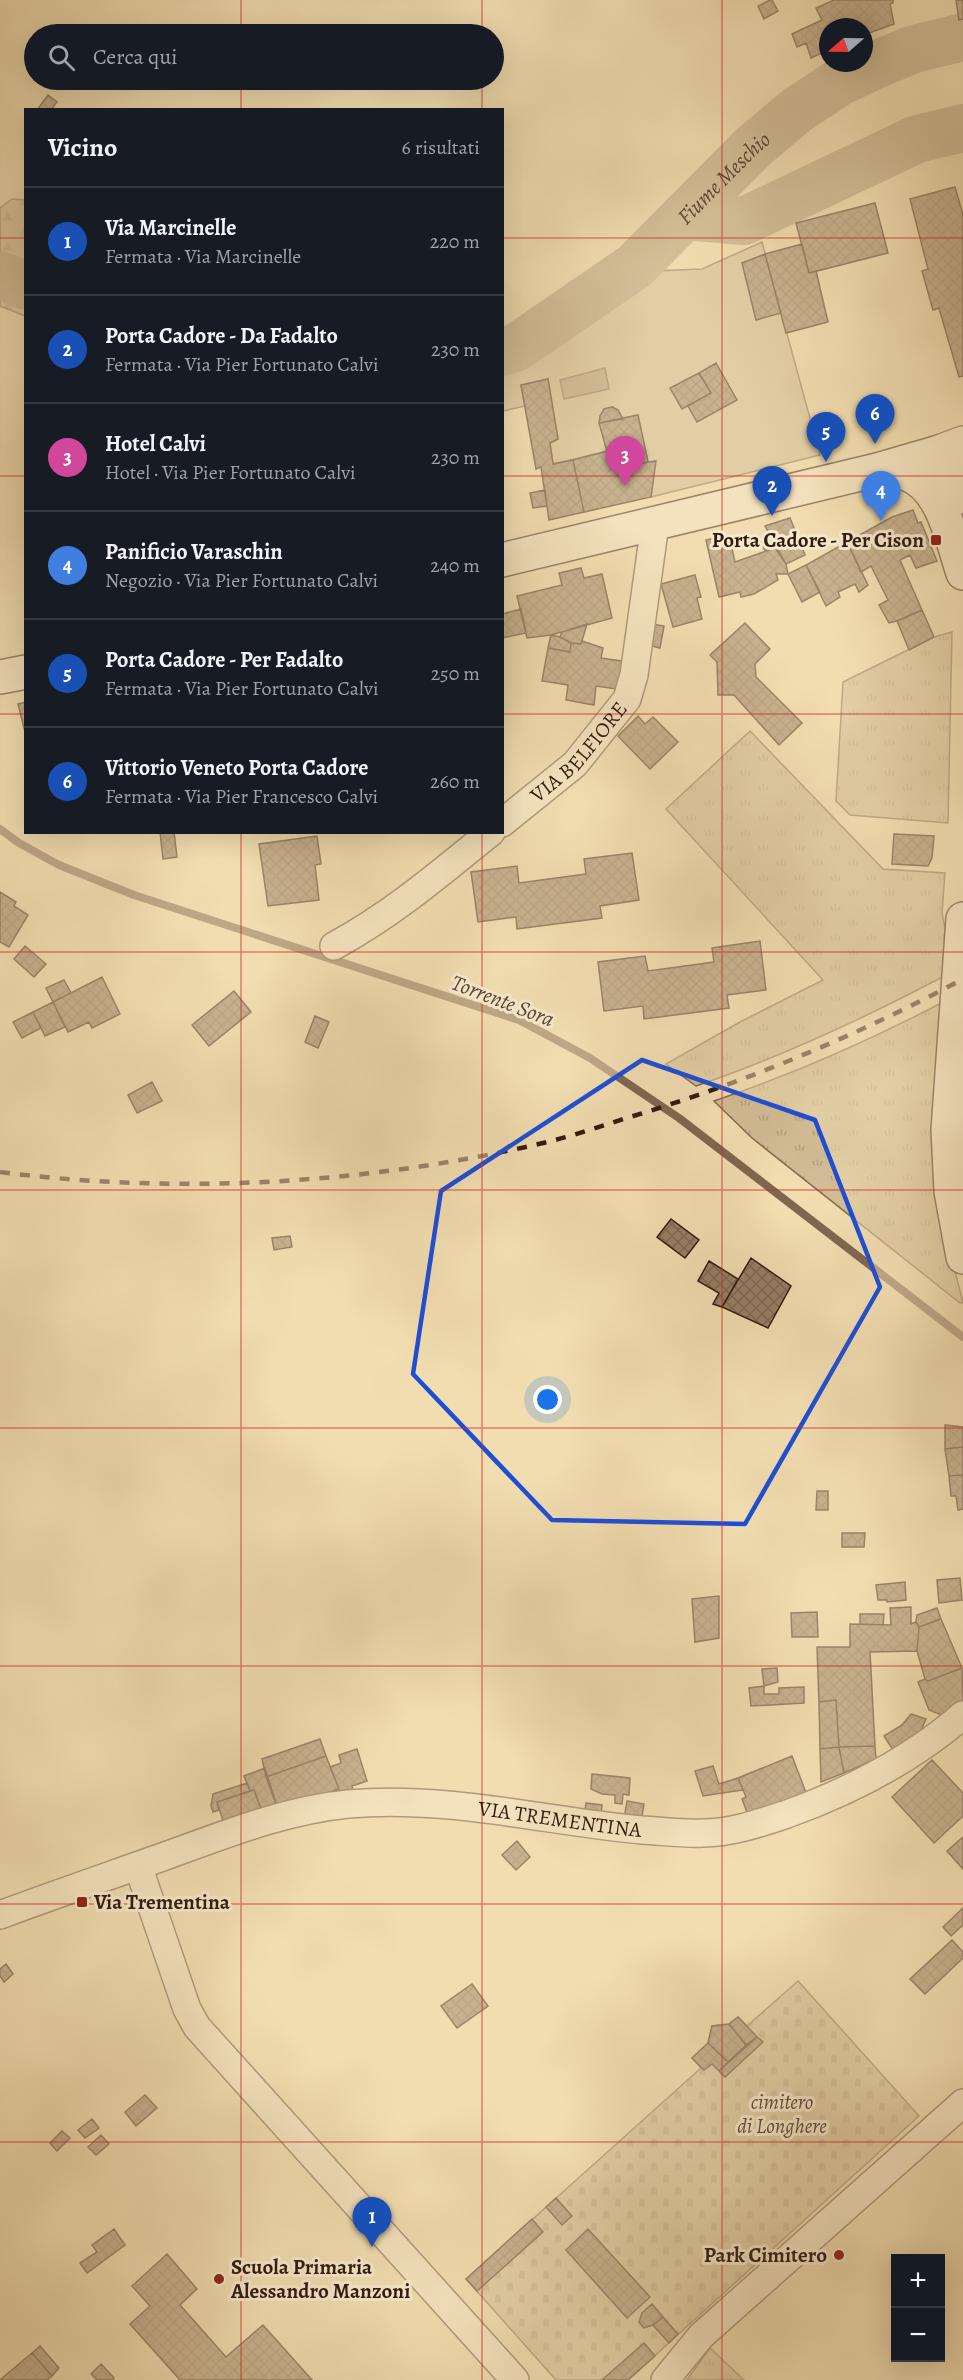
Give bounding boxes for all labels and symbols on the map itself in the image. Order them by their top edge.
north arrow [819,18,873,72]
water label: Fiume Meschio [671,125,777,231]
pin: 6 [856,394,894,444]
pin: 5 [806,412,846,462]
pin: 3 [606,436,644,486]
pin: 2 [752,466,792,516]
pin: 4 [862,472,900,521]
place label: Porta Cadore - Per Cison [712,526,924,554]
marker: Porta Cadore - Per Cison [929,533,943,547]
street label: VIA BELFIORE [524,696,633,809]
water label: Torrente Sora [447,968,558,1034]
your location [533,1385,562,1414]
street label: VIA TREMENTINA [476,1794,644,1844]
place label: Via Trementina [93,1888,231,1916]
marker: Via Trementina [75,1895,89,1909]
park label: cimitero di Longhere [737,2088,827,2140]
pin: 1 [352,2198,392,2247]
place label: Park Cimitero [704,2241,827,2269]
marker: Park Cimitero [832,2248,846,2262]
place label: Scuola Primaria Alessandro Manzoni [230,2253,410,2305]
marker: Scuola Primaria Alessandro Manzoni [212,2272,226,2286]

